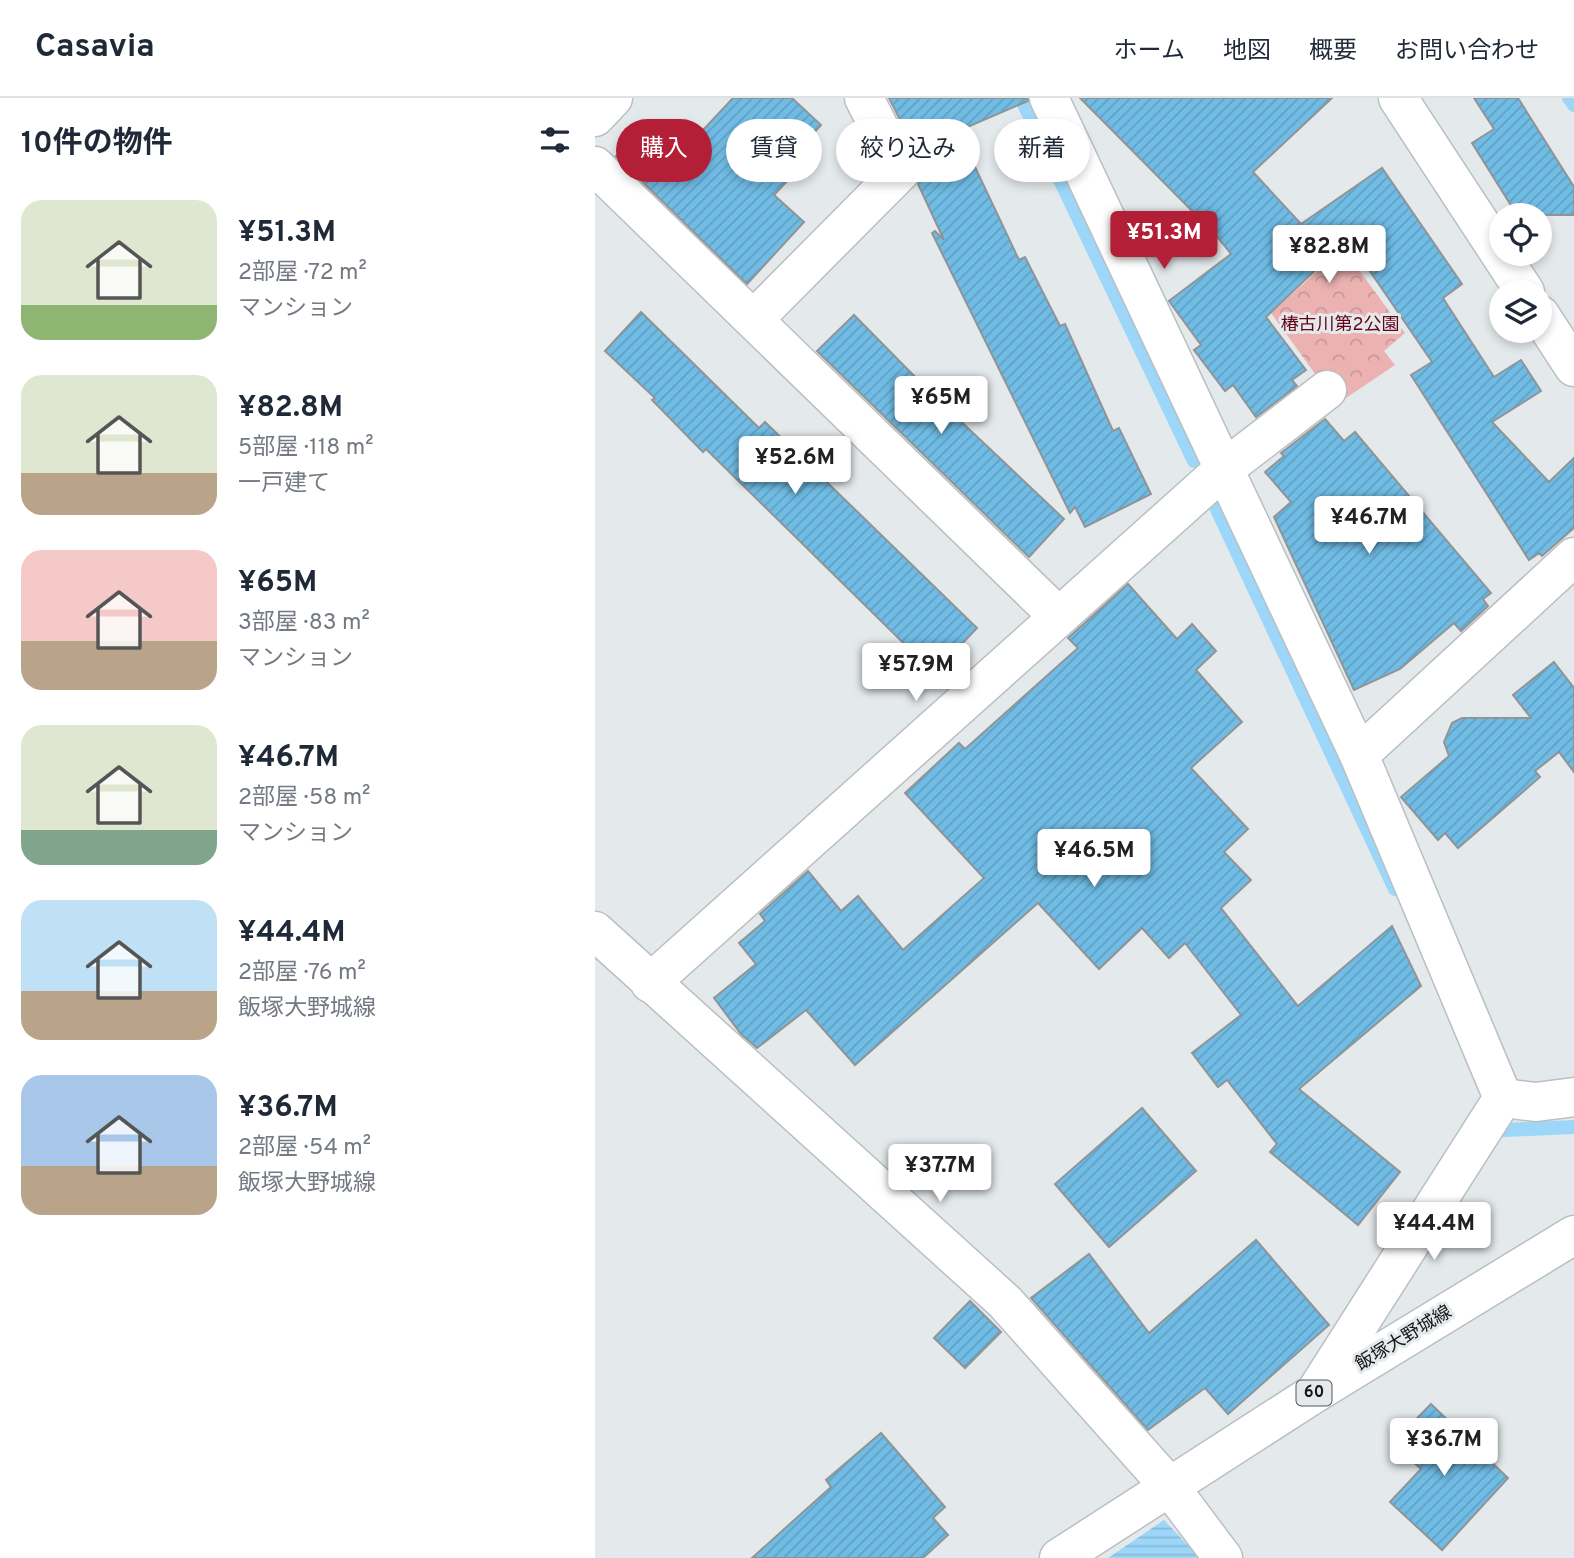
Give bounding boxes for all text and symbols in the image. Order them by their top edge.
text: Casavia [35,27,155,69]
text: ホーム [1114,37,1185,67]
text: 地図 [1223,37,1271,67]
text: 概要 [1309,37,1357,67]
text: お問い合わせ [1395,37,1539,67]
chip: 購入 [616,119,712,182]
chip: 賃貸 [726,119,822,182]
chip: 絞り込み [836,119,980,182]
chip: 新着 [994,119,1090,182]
icon: filters [536,121,574,159]
text: 10件の物件 [21,126,173,163]
map controls [1489,203,1552,343]
button: locate [1489,203,1552,266]
pin: ¥51.3M [1107,212,1221,271]
text: ¥51.3M [238,215,336,252]
text: ¥51.3M [1126,219,1202,248]
pin: ¥82.8M [1272,226,1386,285]
icon: home [77,228,161,312]
text: ¥82.8M [1289,233,1369,262]
text: 2部屋 · 72 m² [238,259,367,288]
button: layers [1489,280,1552,343]
text: マンション [238,295,353,324]
park label: 椿古川第2公園 [1280,314,1400,337]
pin: ¥65M [900,376,982,436]
text: ¥65M [911,384,971,413]
text: ¥82.8M [238,390,343,427]
icon: home [77,403,161,487]
text: 5部屋 · 118 m² [238,434,374,463]
pin: ¥52.6M [738,436,852,496]
text: ¥52.6M [755,444,835,473]
text: 一戸建て [238,470,330,499]
pin: ¥46.7M [1312,496,1426,556]
text: ¥46.7M [1330,504,1408,533]
text: ¥65M [238,565,317,602]
icon: home [77,578,161,662]
text: 3部屋 · 83 m² [238,609,370,638]
pin: ¥57.9M [859,644,973,703]
text: マンション [238,645,353,674]
text: ¥57.9M [878,651,954,680]
text: ¥46.7M [238,740,339,777]
icon: home [77,753,161,837]
text: 2部屋 · 58 m² [238,784,370,813]
text: マンション [238,820,353,849]
pin: ¥46.5M [1037,830,1151,889]
text: ¥46.5M [1053,837,1135,866]
text: ¥44.4M [238,915,346,952]
icon: home [77,928,161,1012]
text: 2部屋 · 76 m² [238,959,366,988]
text: 飯塚大野城線 [238,995,376,1024]
text: ¥36.7M [238,1090,338,1127]
icon: home [77,1103,161,1187]
text: 2部屋 · 54 m² [238,1134,371,1163]
pin: ¥37.7M [883,1144,997,1204]
text: ¥37.7M [904,1152,976,1181]
text: 飯塚大野城線 [238,1170,376,1199]
pin: ¥44.4M [1377,1202,1491,1262]
text: ¥44.4M [1393,1210,1475,1239]
street label: 飯塚大野城線 [1352,1301,1456,1377]
road number: 60 [1297,1380,1331,1406]
pin: ¥36.7M [1387,1418,1501,1478]
text: ¥36.7M [1406,1426,1482,1455]

